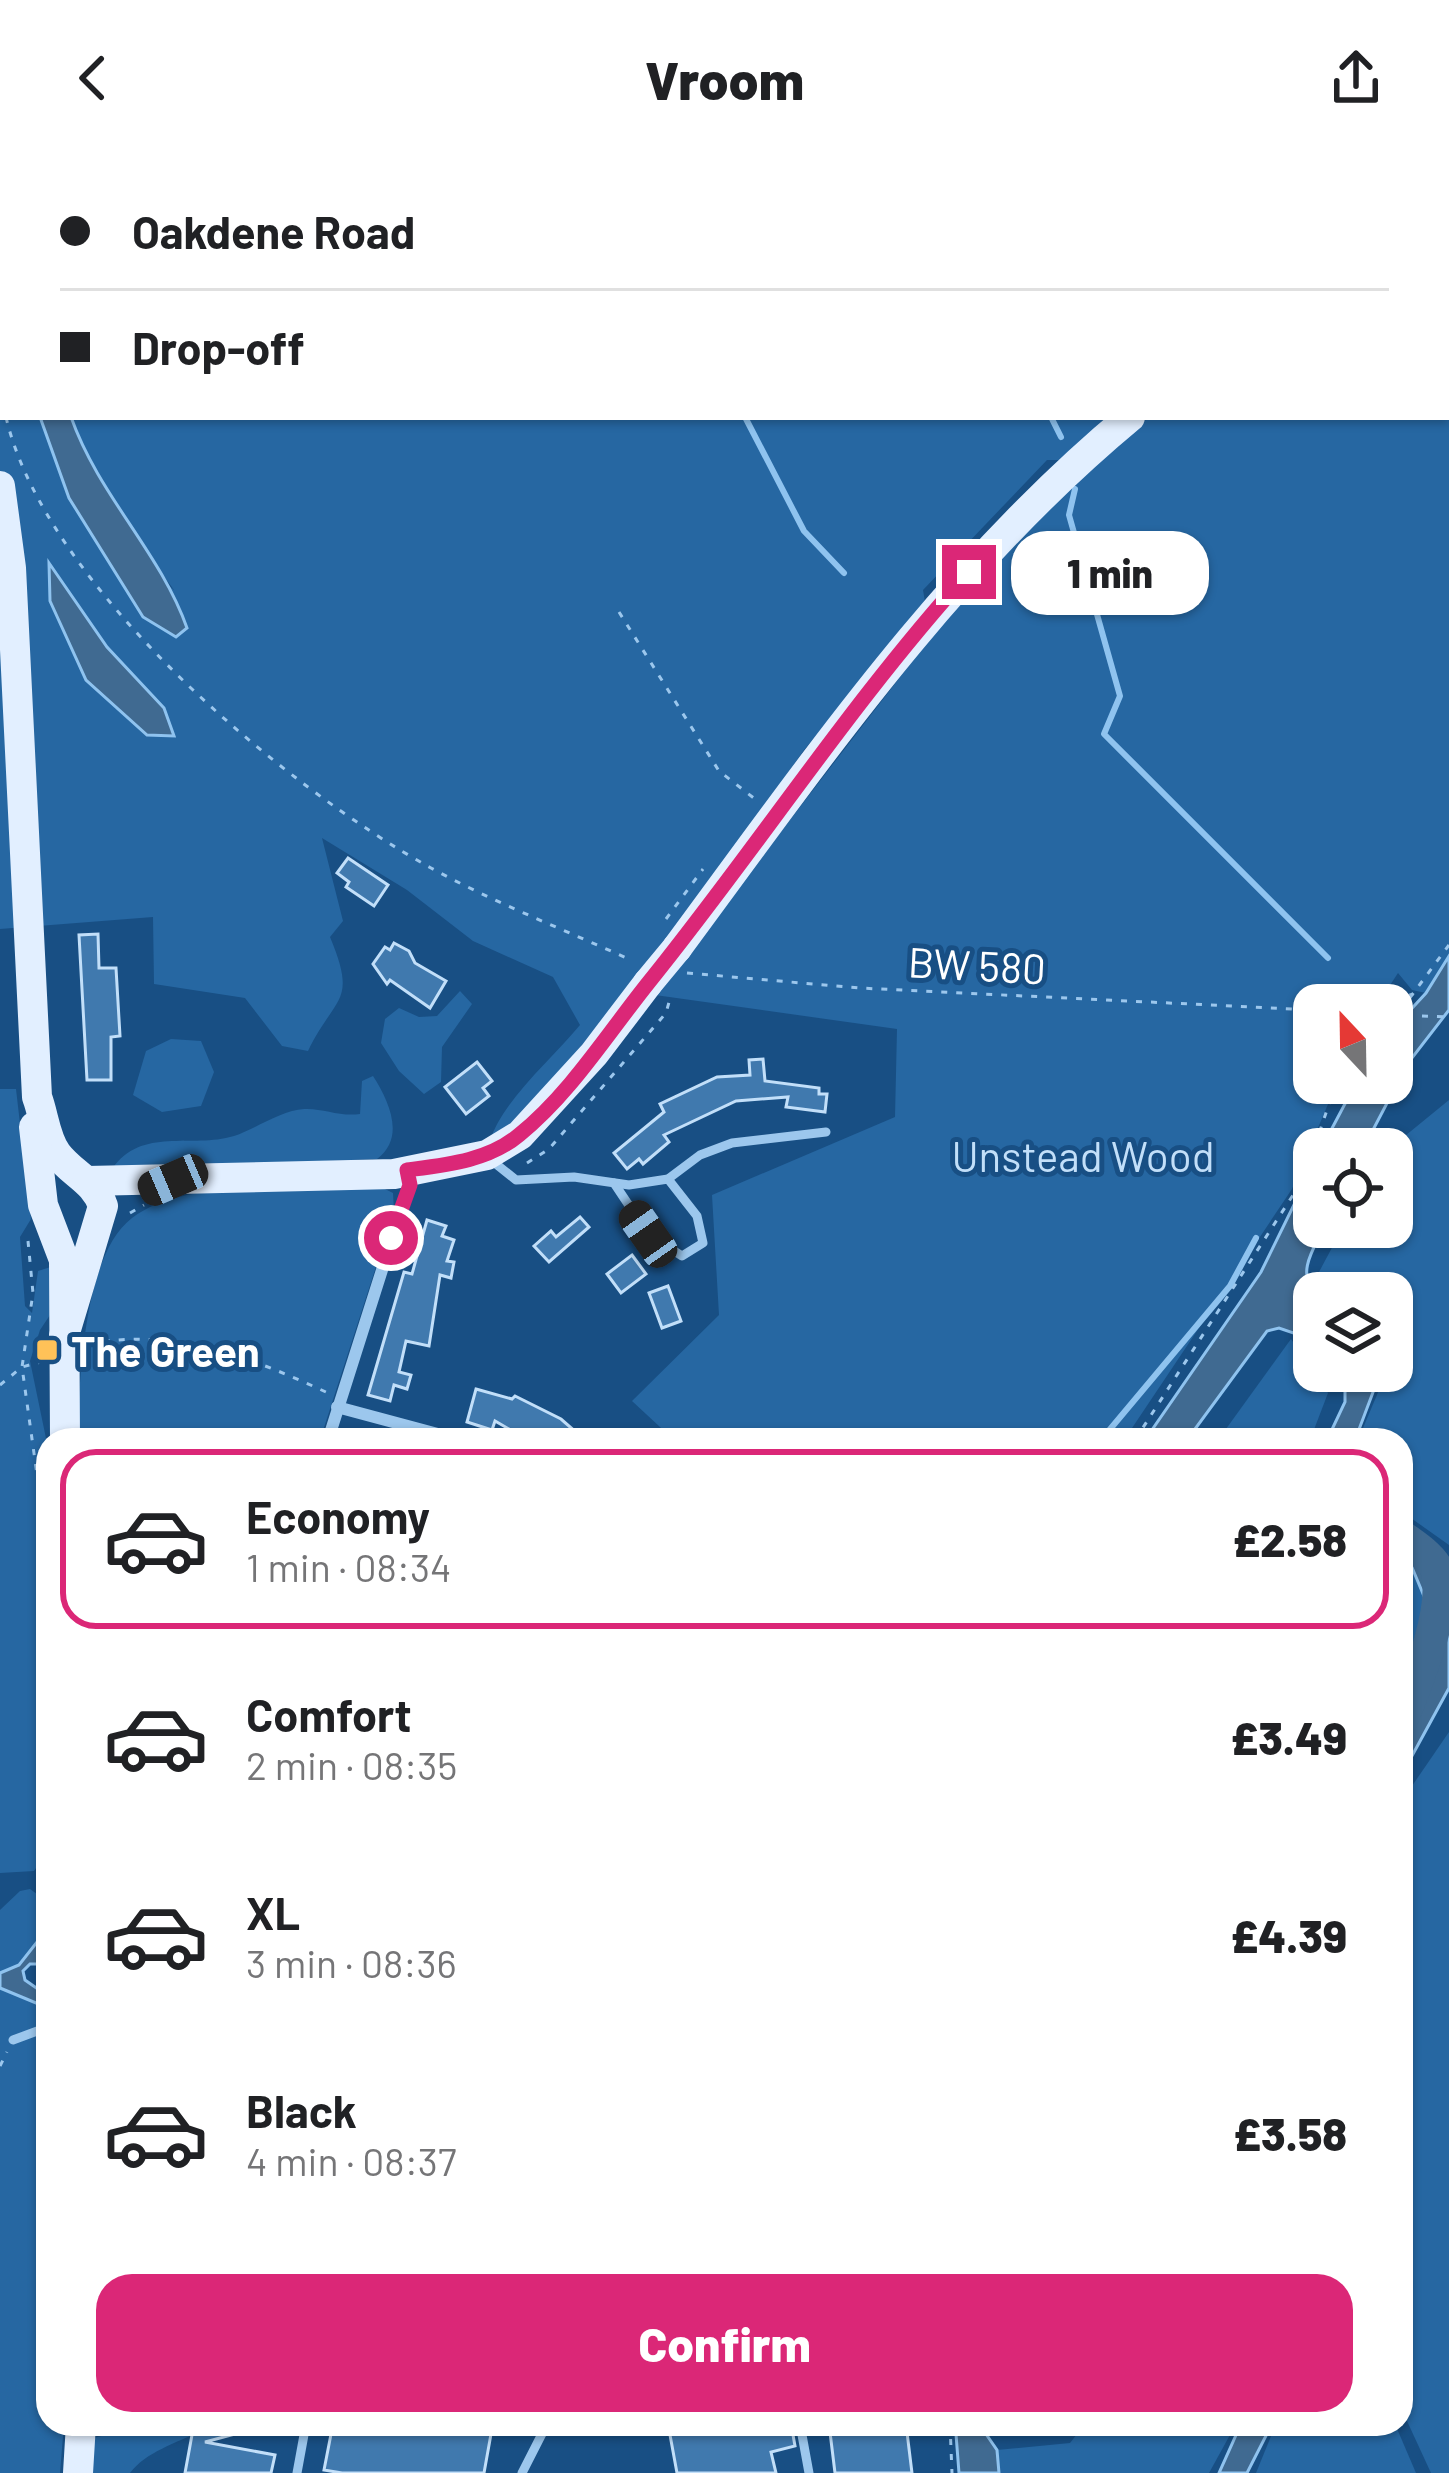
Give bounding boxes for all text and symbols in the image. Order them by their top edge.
icon: back [60,45,126,111]
icon: share [1323,45,1389,111]
text: Vroom [645,46,804,111]
text: Oakdene Road [132,204,415,258]
text: Drop-off [132,320,305,374]
callout: 1 min [1011,530,1209,614]
route end [942,545,996,599]
text: 1 min [1067,549,1153,596]
street label: BW 580 [907,935,1047,993]
north arrow [1293,984,1413,1104]
map controls [1293,984,1413,1392]
button: locate [1293,1128,1413,1248]
park label: Unstead Wood [951,1130,1215,1180]
car [133,1149,213,1211]
car [613,1194,683,1274]
route start [364,1211,418,1265]
button: layers [1293,1272,1413,1392]
place label: The Green [71,1325,260,1375]
marker: The Green [34,1337,60,1363]
icon: car [102,1485,210,1593]
text: Economy [246,1489,430,1543]
text: £2.58 [1232,1512,1347,1566]
text: 1 min · 08:34 [246,1543,452,1590]
icon: car [102,1683,210,1791]
text: Comfort [246,1687,412,1741]
text: £3.49 [1231,1710,1347,1764]
text: 2 min · 08:35 [246,1741,457,1788]
icon: car [102,1881,210,1989]
text: XL [246,1885,300,1939]
text: £4.39 [1231,1908,1347,1962]
text: 3 min · 08:36 [246,1939,457,1986]
icon: car [102,2079,210,2187]
text: Black [246,2083,357,2137]
text: £3.58 [1233,2106,1347,2160]
text: 4 min · 08:37 [246,2137,456,2184]
button: Confirm [96,2274,1353,2412]

